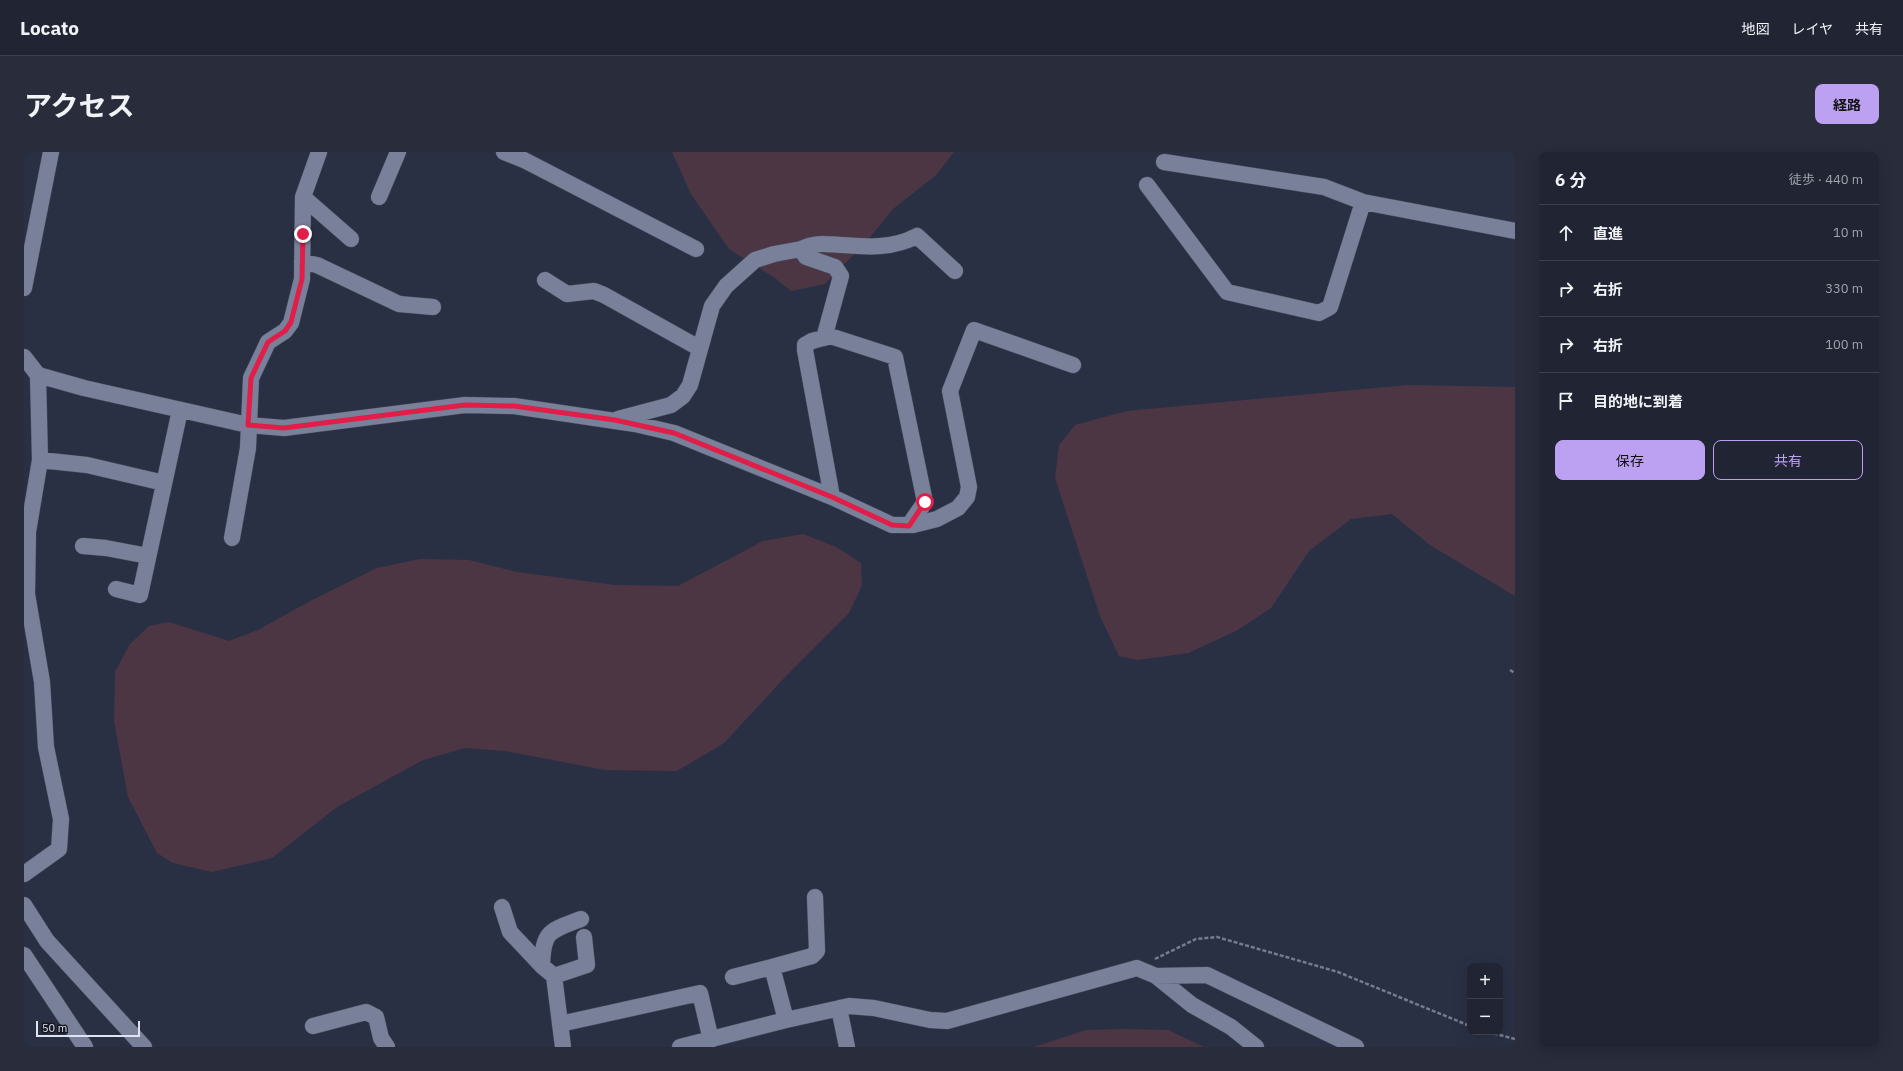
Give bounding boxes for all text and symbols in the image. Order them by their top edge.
text: Locato [20,16,79,40]
text: 地図 [1741,20,1769,38]
text: レイヤ [1791,20,1833,38]
text: 共有 [1855,20,1883,38]
button: 経路 [1815,84,1879,124]
text: アクセス [24,87,135,124]
text: 6 分 [1555,169,1586,191]
text: 徒歩 · 440 m [1789,171,1863,188]
icon: ahead [1555,222,1577,244]
text: 直進 [1593,224,1623,243]
text: 10 m [1833,224,1863,241]
route end [294,225,312,243]
icon: right [1555,278,1577,300]
text: 右折 [1593,280,1623,299]
text: 330 m [1825,280,1863,297]
icon: right [1555,334,1577,356]
text: 右折 [1593,336,1623,355]
text: 100 m [1825,336,1863,353]
icon: arrive [1555,390,1577,412]
text: 目的地に到着 [1593,392,1683,411]
button: 保存 [1555,440,1705,480]
button: 共有 [1713,440,1863,480]
route start [916,493,934,511]
map controls [1467,963,1503,1035]
button: + [1467,963,1503,999]
button: − [1467,999,1503,1035]
scale bar [36,1019,140,1038]
text: 50 m [42,1021,67,1035]

